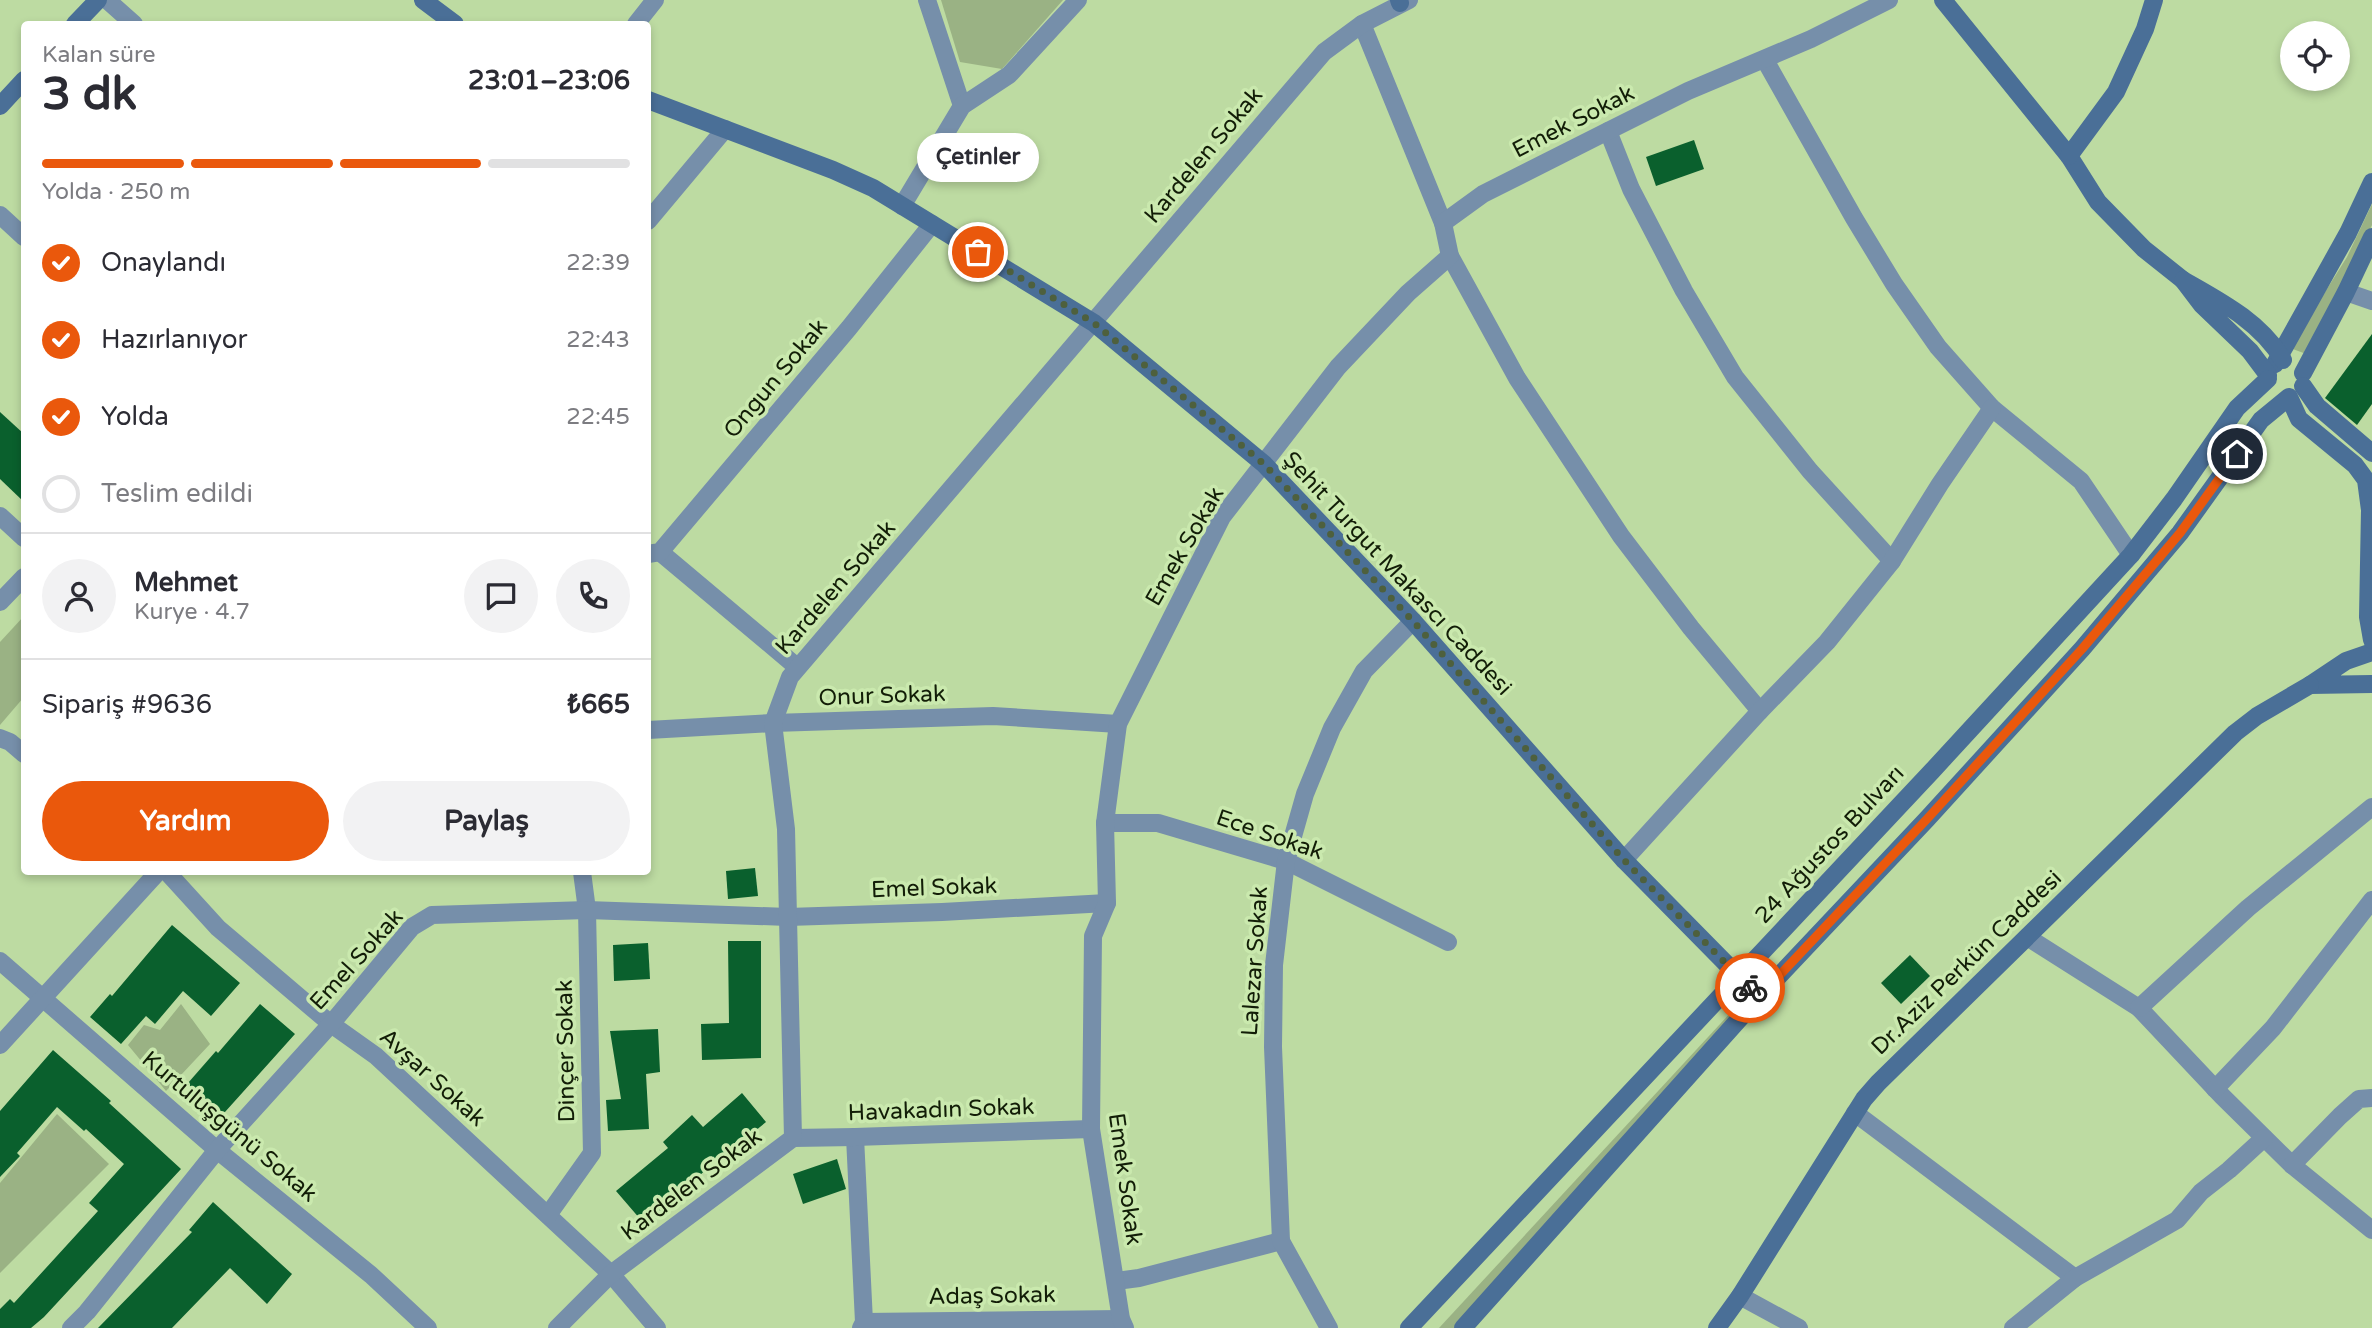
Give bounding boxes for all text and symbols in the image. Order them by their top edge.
map controls [2280,21,2350,91]
button: locate [2280,21,2350,91]
text: Kalan süre [42,41,156,69]
text: 23:01–23:06 [468,65,630,96]
text: 3 dk [42,67,137,122]
street label: Emek Sokak [1508,79,1639,165]
street label: Kardelen Sokak [1139,82,1269,229]
callout: Çetinler [917,133,1039,182]
text: Çetinler [936,143,1020,171]
text: Yolda · 250 m [42,178,191,206]
pin [948,222,1008,282]
icon: bag [959,233,997,271]
icon: check [42,244,80,282]
text: Onaylandı [101,247,226,278]
text: 22:39 [566,249,630,277]
street label: Ongun Sokak [718,313,834,444]
icon: check [42,321,80,359]
text: Hazırlanıyor [101,324,248,355]
text: 22:43 [566,326,630,354]
icon: check [42,398,80,436]
text: Yolda [101,401,169,432]
text: 22:45 [566,403,630,431]
pin [2207,424,2267,484]
icon: home [2218,435,2256,473]
street label: Şehit Turgut Makascı Caddesi [1277,446,1518,701]
text: Teslim edildi [101,478,253,509]
street label: Emek Sokak [1139,482,1230,611]
street label: Kardelen Sokak [770,515,902,661]
button: person [42,559,116,633]
button: chat [464,559,538,633]
button: phone [556,559,630,633]
text: Mehmet [134,567,238,598]
text: Kurye · 4.7 [134,598,250,626]
street label: Onur Sokak [818,680,946,712]
text: Sipariş #9636 [42,689,212,720]
text: ₺665 [567,689,630,720]
street label: 24 Ağustos Bulvarı [1749,760,1910,930]
button: Yardım [42,781,329,861]
button: Paylaş [343,781,630,861]
street label: Ece Sokak [1212,804,1327,866]
street label: Dr.Aziz Perkün Caddesi [1866,864,2068,1061]
street label: Emel Sokak [870,872,998,904]
street label: Lalezar Sokak [1236,885,1274,1037]
street label: Emel Sokak [304,903,409,1016]
courier [1715,953,1785,1023]
icon: bike [1731,969,1769,1007]
street label: Dinçer Sokak [551,979,581,1123]
street label: Avşar Sokak [373,1023,491,1133]
street label: Kurtuluşgünü Sokak [136,1045,323,1208]
street label: Havakadın Sokak [847,1093,1035,1127]
street label: Emek Sokak [1102,1111,1148,1247]
street label: Kardelen Sokak [616,1123,768,1247]
street label: Adaş Sokak [928,1281,1056,1311]

